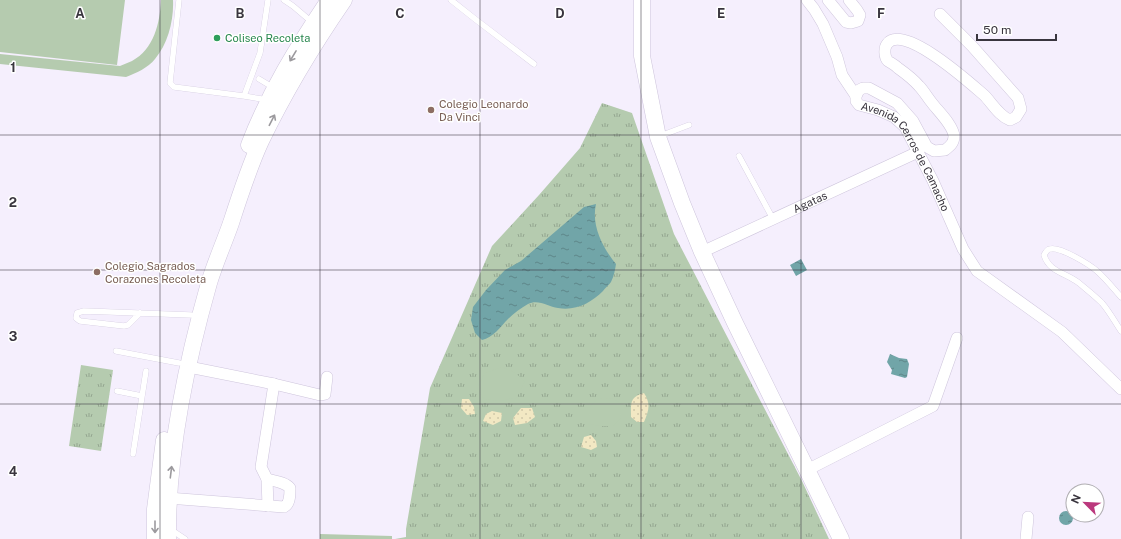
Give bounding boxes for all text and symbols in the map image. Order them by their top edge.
text: A [75,6,85,21]
text: B [236,6,245,21]
text: C [395,6,405,21]
text: D [555,6,565,21]
text: E [717,6,725,21]
text: F [877,6,885,21]
scale bar [977,16,1056,42]
text: 50 m [983,23,1011,37]
place label: Coliseo Recoleta [225,32,310,44]
marker: Coliseo Recoleta [212,33,222,43]
one-way arrow [289,50,297,62]
text: 1 [10,60,16,75]
place label: Colegio Leonardo Da Vinci [439,98,528,123]
street label: Avenida Cerros de Camacho [860,100,952,213]
marker: Colegio Leonardo Da Vinci [426,105,436,115]
one-way arrow [269,114,276,126]
street label: Agatas [791,189,829,215]
text: 2 [9,195,17,210]
place label: Colegio Sagrados Corazones Recoleta [105,260,206,285]
marker: Colegio Sagrados Corazones Recoleta [92,267,102,277]
text: 3 [9,329,18,344]
text: 4 [9,464,18,479]
one-way arrow [167,466,175,479]
north arrow [1065,483,1105,523]
text: N [1069,493,1083,505]
one-way arrow [151,520,159,533]

